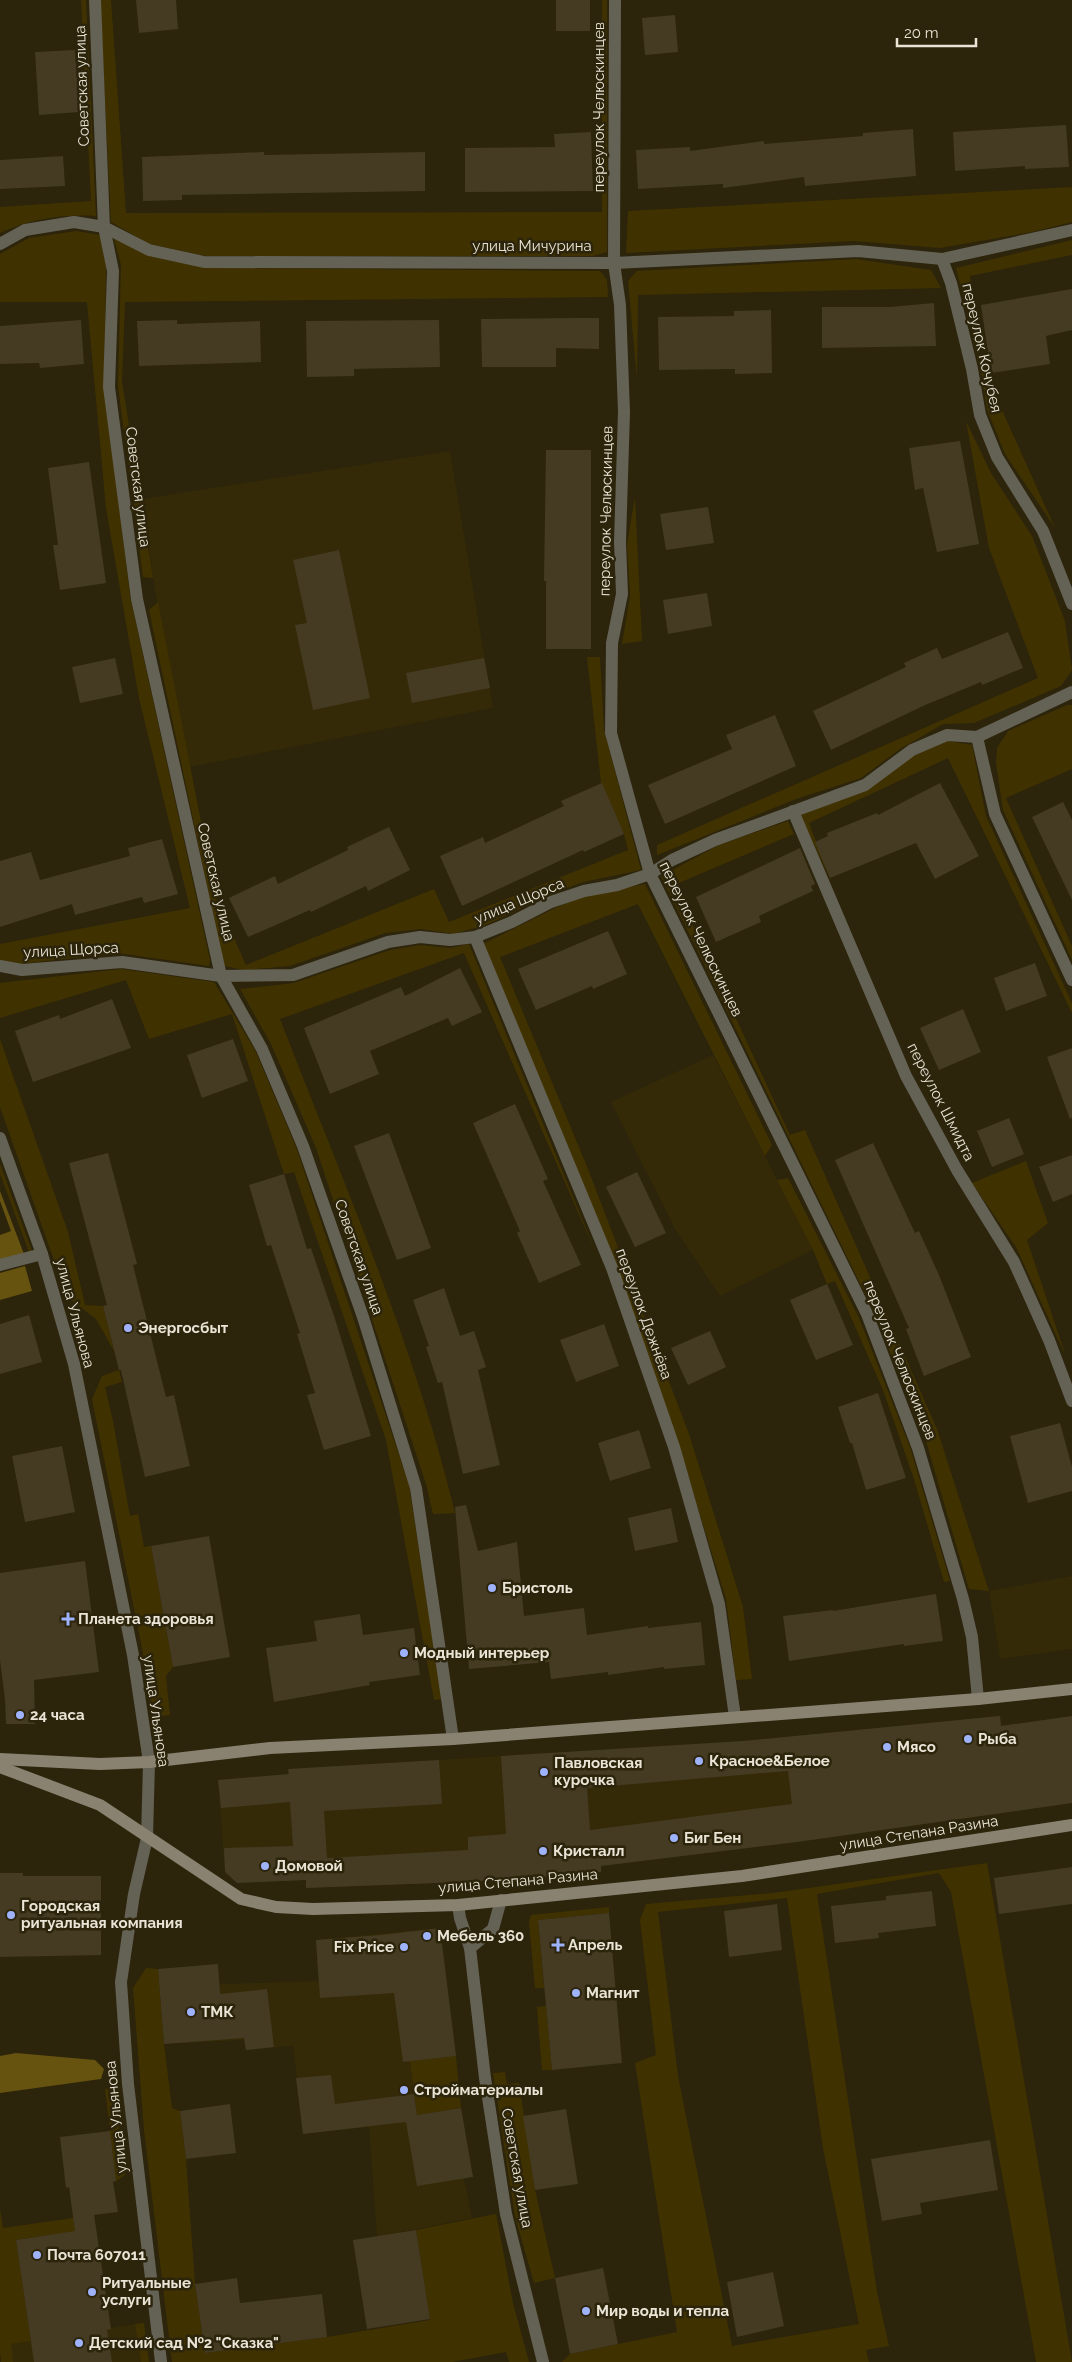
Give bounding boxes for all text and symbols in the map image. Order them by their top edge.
scale bar [897,15,976,47]
street label: переулок Челюскинцев [590,22,608,192]
text: 20 m [904,24,939,42]
street label: Советская улица [71,25,93,147]
street label: улица Мичурина [472,237,592,255]
street label: переулок Кочубея [958,282,1006,414]
street label: Советская улица [122,426,154,548]
street label: переулок Челюскинцев [596,426,616,596]
street label: Советская улица [194,821,238,943]
street label: переулок Челюскинцев [656,859,746,1019]
street label: улица Щорса [471,874,567,928]
street label: улица Щорса [23,939,119,961]
street label: переулок Шмидта [903,1040,979,1164]
street label: Советская улица [331,1197,387,1317]
street label: переулок Дежнёва [612,1246,676,1382]
street label: улица Ульянова [52,1256,98,1370]
street label: переулок Челюскинцев [860,1278,940,1442]
place label: Энергосбыт [138,1319,229,1337]
marker: Энергосбыт [122,1322,134,1334]
place label: Бристоль [502,1579,573,1597]
marker: Бристоль [486,1582,498,1594]
place label: Планета здоровья [78,1610,214,1628]
marker: Планета здоровья [62,1613,74,1625]
place label: Модный интерьер [414,1644,550,1662]
marker: Модный интерьер [398,1647,410,1659]
street label: улица Ульянова [139,1654,173,1768]
place label: 24 часа [30,1706,85,1724]
marker: 24 часа [14,1709,26,1721]
place label: Рыба [978,1730,1017,1748]
marker: Рыба [962,1733,974,1745]
place label: Мясо [897,1738,936,1756]
marker: Мясо [881,1741,893,1753]
place label: Красное&Белое [709,1752,830,1770]
place label: Павловская курочка [554,1754,642,1789]
marker: Красное&Белое [693,1755,705,1767]
marker: Павловская курочка [538,1766,550,1778]
street label: улица Степана Разина [839,1812,999,1854]
place label: Биг Бен [684,1829,741,1847]
marker: Биг Бен [668,1832,680,1844]
place label: Кристалл [553,1842,624,1860]
marker: Кристалл [537,1845,549,1857]
place label: Домовой [275,1857,343,1875]
marker: Домовой [259,1860,271,1872]
street label: улица Степана Разина [437,1865,599,1897]
place label: Городская ритуальная компания [21,1897,183,1932]
marker: Городская ритуальная компания [5,1909,17,1921]
place label: Мебель 360 [437,1927,524,1945]
marker: Мебель 360 [421,1930,433,1942]
place label: Апрель [568,1936,622,1954]
place label: Fix Price [334,1938,394,1956]
marker: Апрель [552,1939,564,1951]
marker: Fix Price [398,1941,410,1953]
place label: Магнит [586,1984,640,2002]
marker: Магнит [570,1987,582,1999]
place label: ТМК [201,2003,234,2021]
marker: ТМК [185,2006,197,2018]
street label: улица Ульянова [101,2060,131,2174]
place label: Стройматериалы [414,2081,543,2099]
marker: Стройматериалы [398,2084,410,2096]
street label: Советская улица [498,2107,536,2229]
place label: Почта 607011 [47,2246,146,2264]
marker: Почта 607011 [31,2249,43,2261]
place label: Ритуальные услуги [102,2274,191,2309]
marker: Ритуальные услуги [86,2286,98,2298]
place label: Мир воды и тепла [596,2302,729,2320]
marker: Мир воды и тепла [580,2305,592,2317]
place label: Детский сад №2 "Сказка" [89,2334,279,2352]
marker: Детский сад №2 "Сказка" [73,2337,85,2349]

